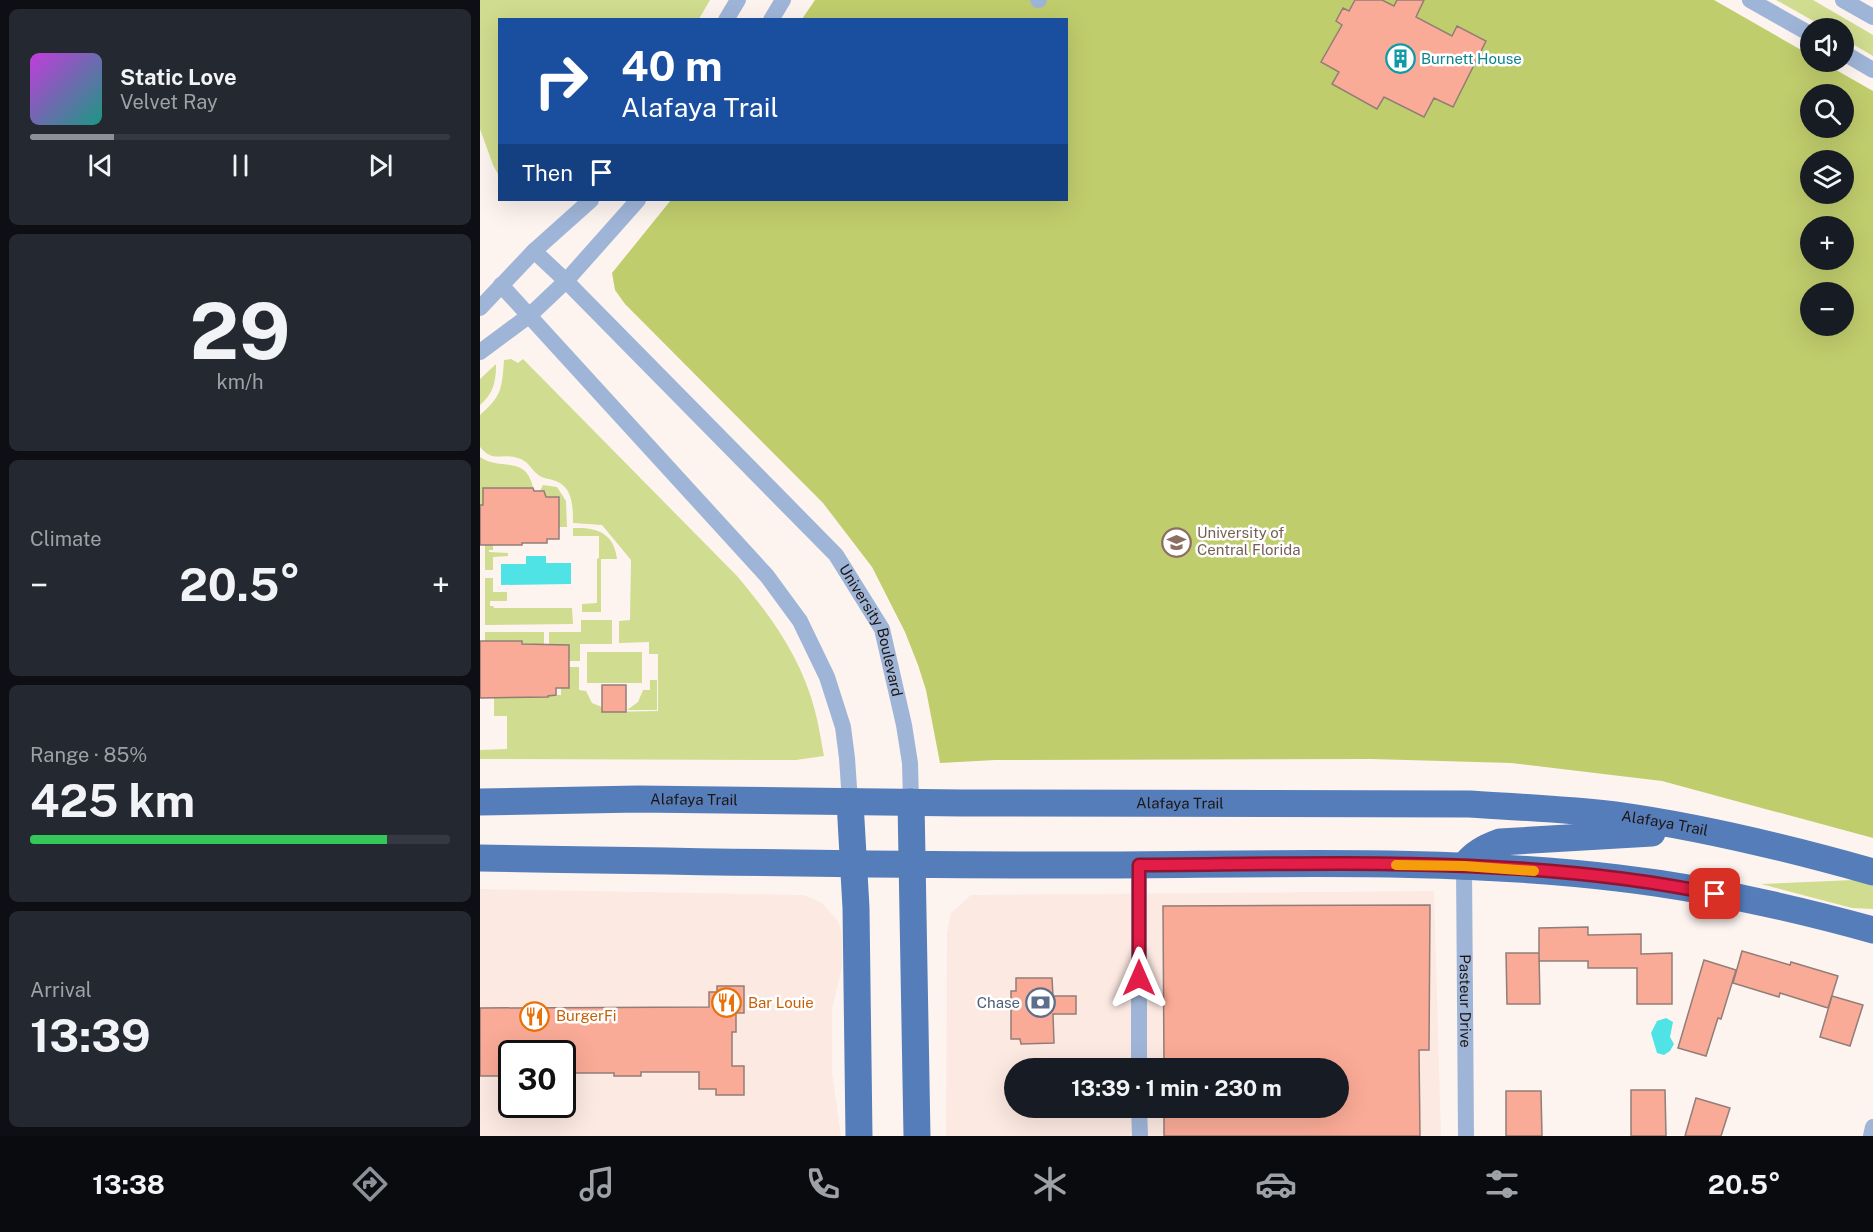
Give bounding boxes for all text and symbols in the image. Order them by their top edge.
map controls [1800,18,1854,336]
button: sound [1800,18,1854,72]
text: 40 m [621,41,723,90]
icon: right [522,42,600,120]
building icon: Burnett House [1384,43,1416,75]
place label: Burnett House [1421,50,1522,67]
text: Static Love [120,64,237,90]
button: search [1800,84,1854,138]
text: Velvet Ray [120,90,218,114]
text: Alafaya Trail [621,91,779,123]
icon: previous [84,149,117,182]
icon: pause [224,149,257,182]
icon: next [364,149,397,182]
button: layers [1800,150,1854,204]
icon: arrive [585,156,618,189]
text: Then [522,160,573,186]
button: + [1800,216,1854,270]
button: − [1800,282,1854,336]
text: 29 [190,285,290,377]
text: km/h [216,370,264,394]
place label: University of Central Florida [1197,524,1300,558]
school or university icon: University of Central Florida [1160,526,1192,558]
text: Climate [30,527,102,551]
text: 20.5° [179,558,301,611]
street label: University Boulevard [836,561,906,698]
text: − [30,566,48,604]
text: + [432,566,450,604]
text: Range · 85% [30,743,147,767]
text: 425 km [30,774,195,827]
street label: Alafaya Trail [650,790,738,808]
street label: Alafaya Trail [1136,794,1224,812]
street label: Alafaya Trail [1620,807,1710,839]
pin [1689,868,1740,919]
icon: arrive [1698,877,1731,910]
position arrow [1107,946,1171,1010]
street label: Pasteur Drive [1457,954,1474,1048]
text: Arrival [30,978,92,1002]
restaurant icon: Bar Louie [711,987,743,1019]
bank icon: Chase [1025,987,1057,1019]
place label: Bar Louie [748,994,814,1011]
place label: Chase [977,994,1020,1011]
restaurant icon: BurgerFi [519,1000,551,1032]
place label: BurgerFi [556,1007,617,1024]
text: 13:39 [30,1009,151,1062]
speed limit sign: 30 [498,1040,576,1118]
text: 13:39 · 1 min · 230 m [1071,1075,1282,1101]
icon: directions [349,1163,391,1205]
icon: music [576,1163,618,1205]
icon: phone [802,1163,844,1205]
icon: climate [1029,1163,1071,1205]
icon: car [1255,1163,1297,1205]
icon: filters [1481,1163,1523,1205]
text: 13:38 [92,1168,165,1200]
text: 20.5° [1708,1168,1781,1200]

